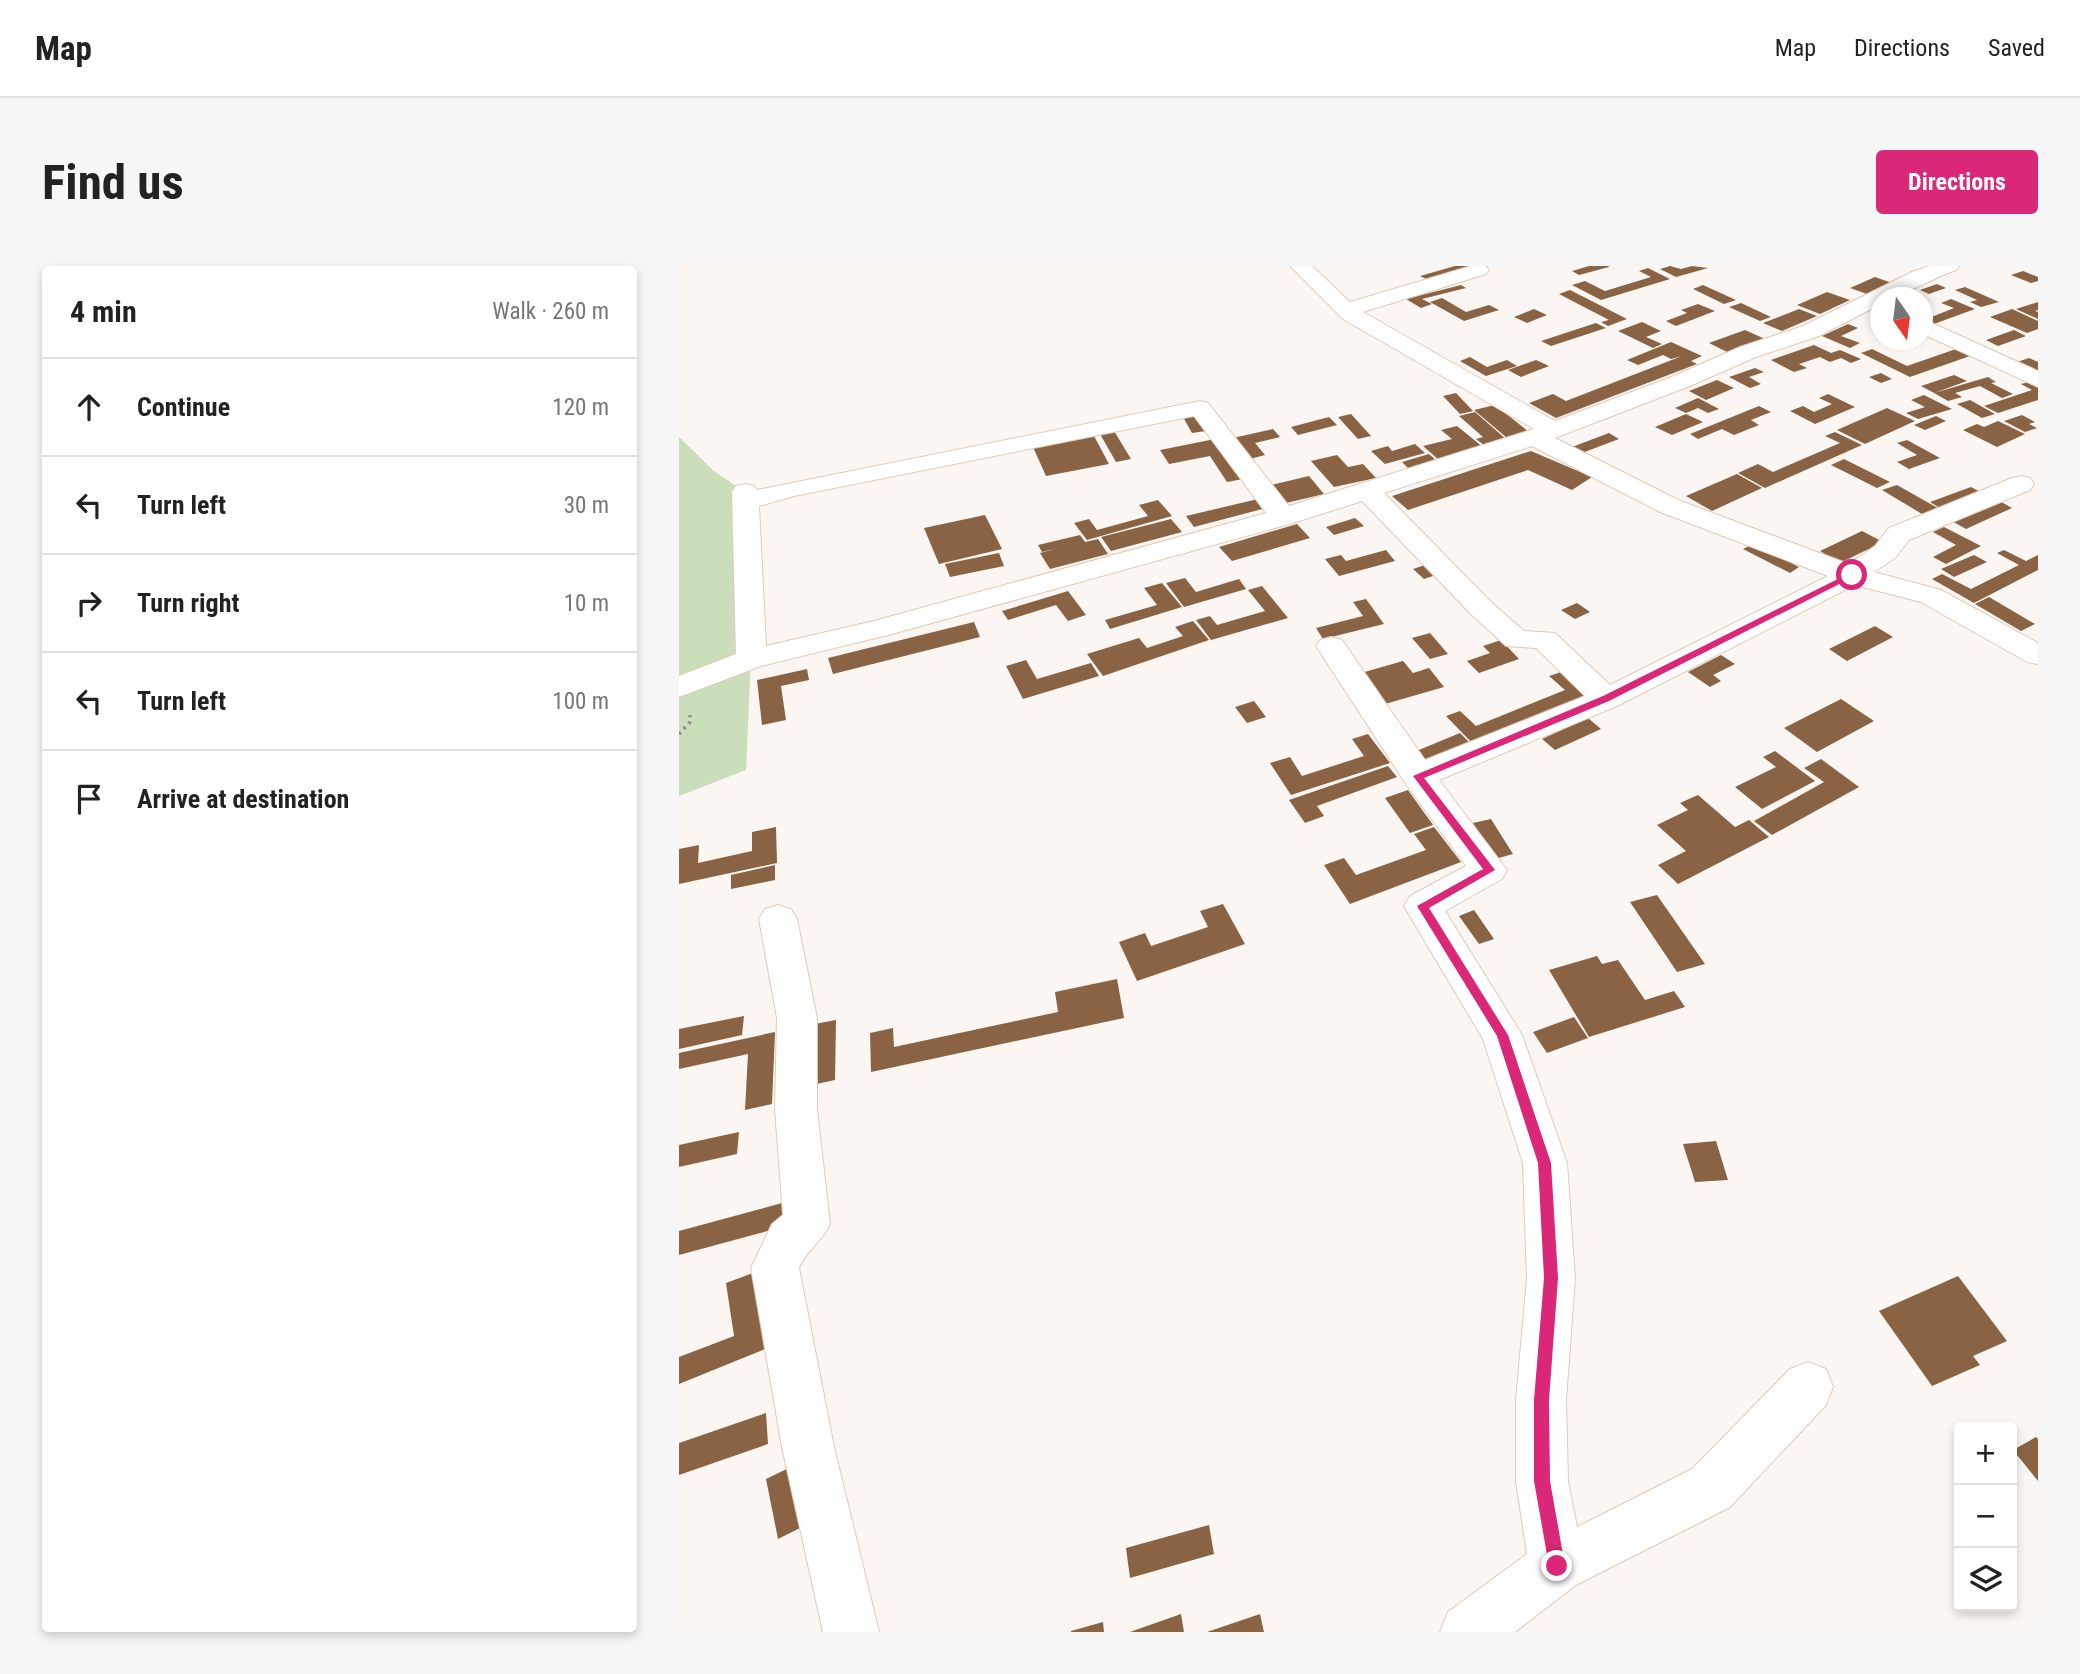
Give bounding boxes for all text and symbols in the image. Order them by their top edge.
text: Map [35,29,92,68]
text: Map [1775,34,1816,62]
text: Directions [1854,34,1950,62]
text: Saved [1988,34,2045,62]
button: Directions [1876,150,2038,214]
text: Find us [42,154,184,211]
north arrow [1870,287,1933,350]
text: 4 min [70,294,137,329]
text: Walk · 260 m [492,298,609,325]
icon: ahead [70,388,108,426]
text: Continue [137,392,230,422]
text: 120 m [552,394,609,421]
icon: left [70,486,108,524]
text: Turn left [137,490,226,520]
text: 30 m [564,492,609,519]
route start [1836,559,1867,590]
icon: right [70,584,108,622]
text: Turn right [137,588,239,618]
text: 10 m [564,590,609,617]
icon: left [70,682,108,720]
text: Turn left [137,686,226,716]
text: 100 m [552,688,609,715]
icon: arrive [70,780,108,818]
text: Arrive at destination [137,784,349,814]
map controls [1954,1422,2017,1611]
button: + [1954,1422,2017,1485]
button: − [1954,1485,2017,1548]
button: layers [1954,1548,2017,1611]
route end [1541,1550,1572,1581]

